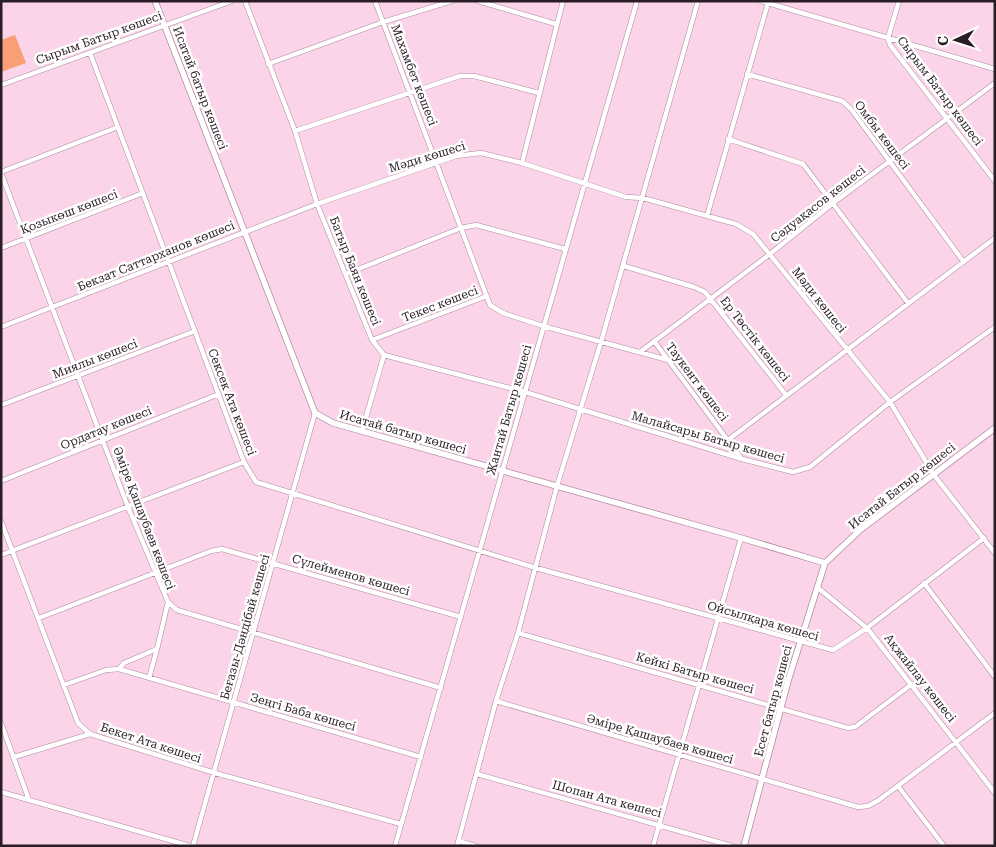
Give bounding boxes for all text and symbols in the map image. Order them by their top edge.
street label: Сырым Батыр көшесі [34,9,164,67]
north arrow [931,15,981,65]
street label: Махамбет көшесі [388,22,440,128]
street label: Исатай батыр көшесі [170,24,230,152]
street label: Сырым Батыр көшесі [894,33,986,149]
street label: Омбы көшесі [852,98,912,172]
street label: Мәди көшесі [387,139,467,175]
street label: Сәдуақасов көшесі [768,163,868,245]
street label: Қозыкөш көшесі [18,187,120,237]
street label: Батыр Баян көшесі [327,214,383,328]
street label: Бекзат Саттарханов көшесі [75,218,237,294]
street label: Мәди көшесі [789,264,849,336]
street label: Текес көшесі [400,283,480,325]
street label: Ер Төстік көшесі [717,294,793,384]
street label: Миялы көшесі [51,336,140,382]
street label: Таукент көшесі [663,340,731,424]
street label: Жантай Батыр көшесі [484,343,534,477]
street label: Сексек Ата көшесі [205,347,259,458]
street label: Ордатау көшесі [58,403,154,453]
street label: Исатай батыр көшесі [338,407,468,457]
street label: Малайсары Батыр көшесі [630,408,786,466]
street label: Исатай Батыр көшесі [846,440,958,532]
street label: Әміре Қашаубаев көшесі [110,444,178,592]
street label: Сүлейменов көшесі [290,551,412,599]
street label: Беғазы-Дәндібай көшесі [217,552,273,701]
street label: Ойсылқара көшесі [706,598,821,644]
street label: Ақжайлау көшесі [881,631,959,725]
street label: Есет батыр көшесі [751,644,795,758]
street label: Кейкі Батыр көшесі [634,649,756,697]
street label: Зеңгі Баба көшесі [249,690,358,734]
street label: Әміре Қашаубаев көшесі [585,711,735,767]
street label: Бекет Ата көшесі [99,720,203,766]
street label: Шопан Ата көшесі [551,778,664,820]

